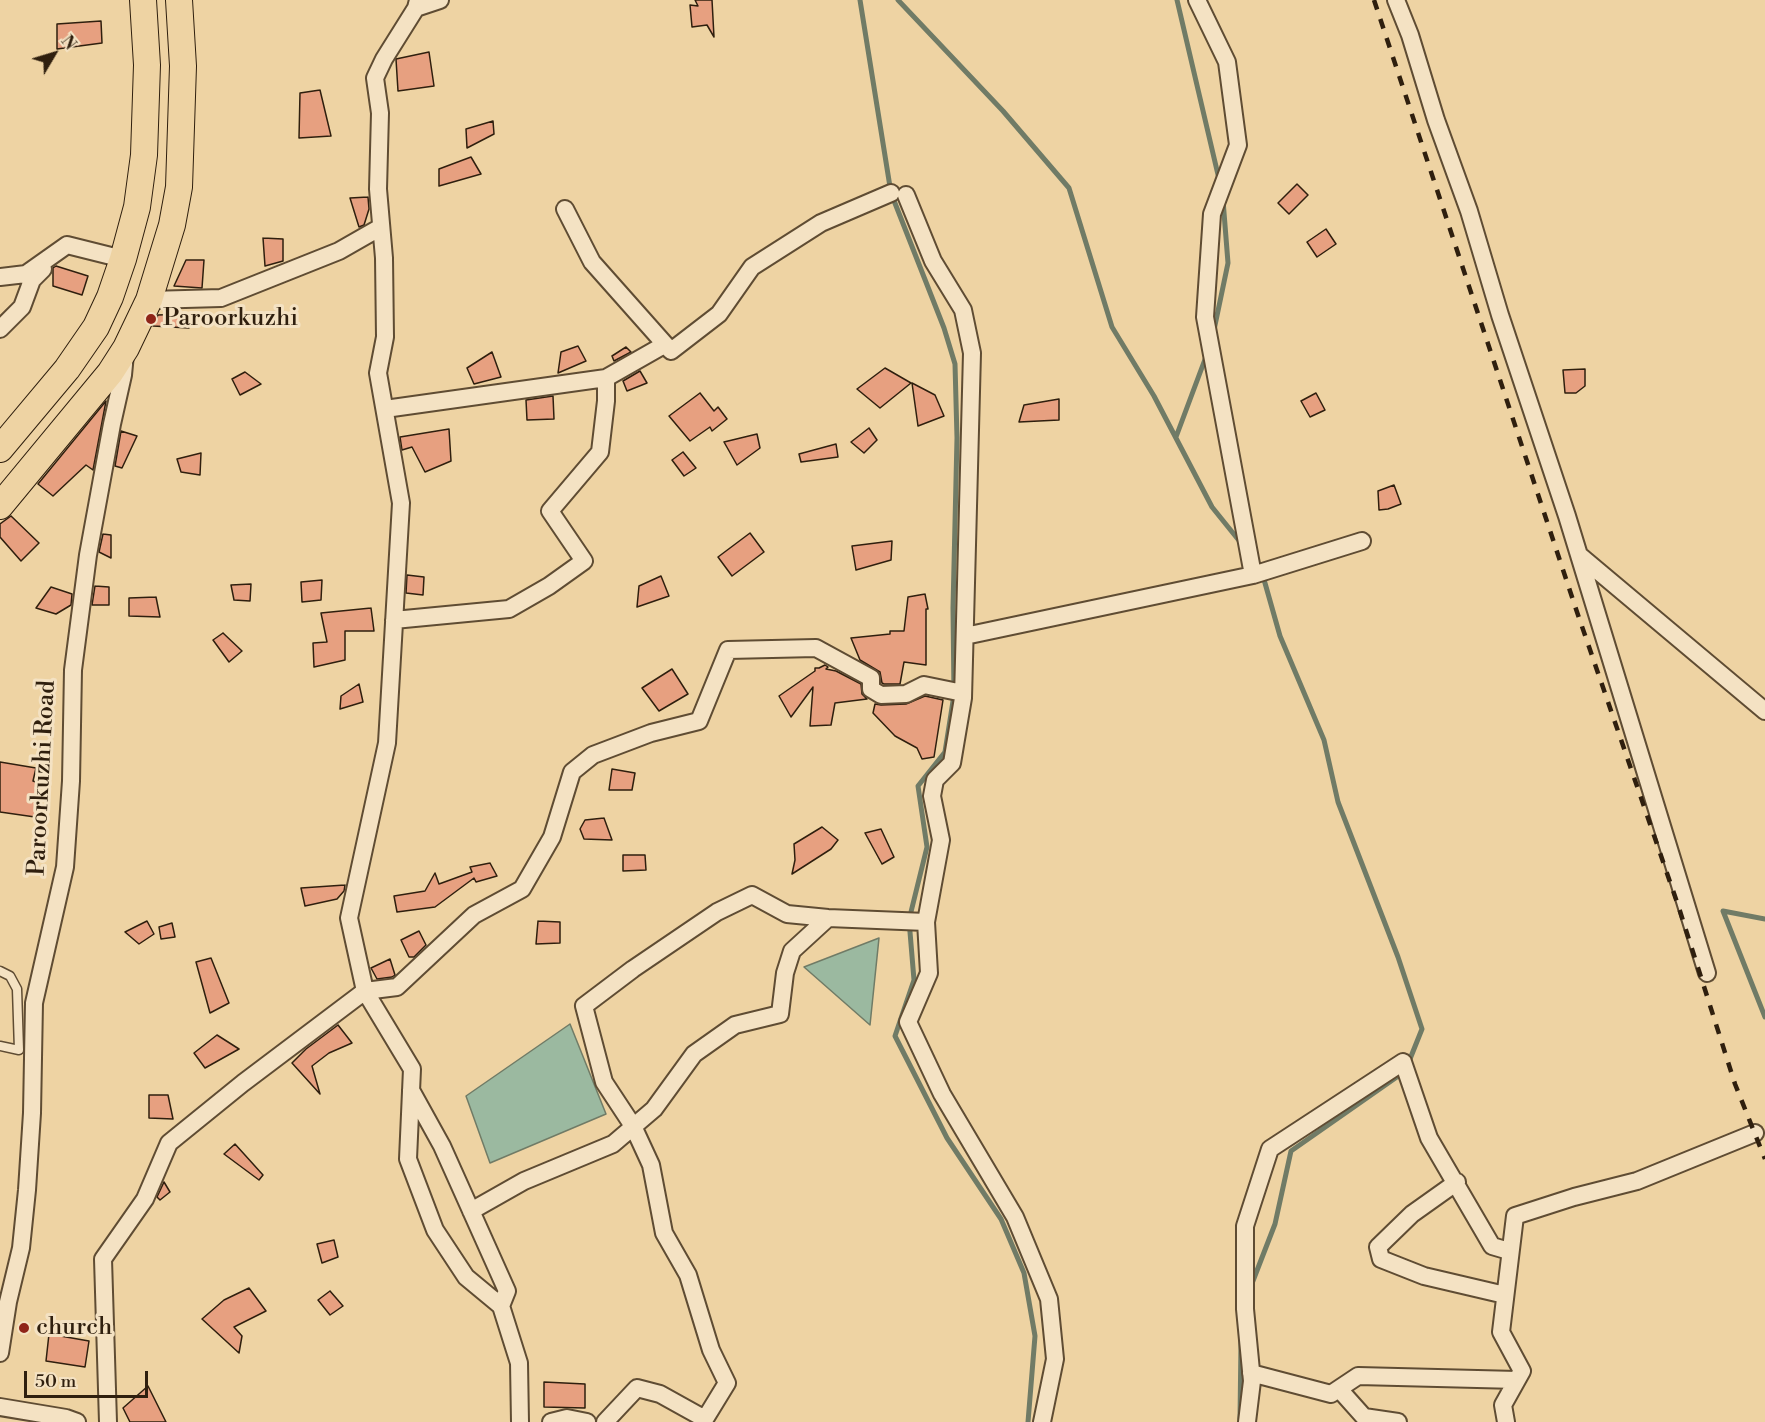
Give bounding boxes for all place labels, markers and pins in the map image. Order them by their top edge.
place label: Paroorkuzhi [163,305,298,333]
marker: Paroorkuzhi [144,312,158,326]
place label: church [36,1314,112,1342]
marker: church [17,1321,31,1335]

